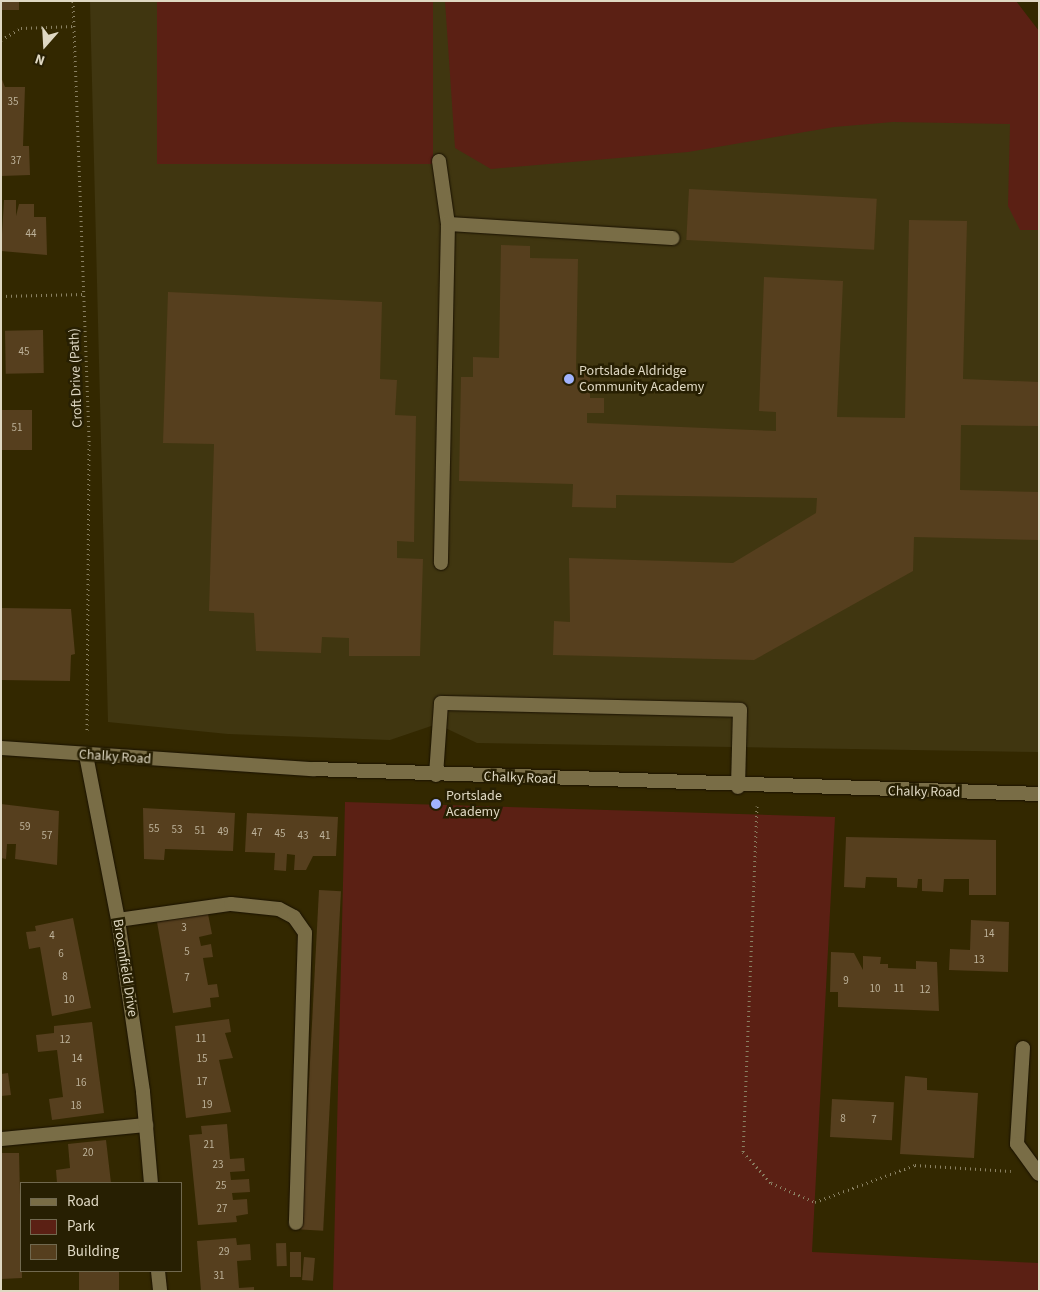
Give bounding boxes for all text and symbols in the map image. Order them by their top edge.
north arrow [20,20,70,70]
text: N [32,48,48,70]
house number: 35 [8,95,18,109]
house number: 37 [11,154,21,168]
house number: 44 [26,227,36,241]
street label: Croft Drive (Path) [66,328,86,428]
house number: 45 [19,345,29,359]
place label: Portslade Aldridge Community Academy [579,363,704,396]
marker: Portslade Aldridge Community Academy [563,373,575,385]
house number: 51 [12,421,22,435]
street label: Chalky Road [78,746,152,768]
street label: Chalky Road [483,768,557,788]
street label: Chalky Road [888,783,960,801]
place label: Portslade Academy [446,788,502,820]
marker: Portslade Academy [430,798,442,810]
house number: 59 [20,820,30,834]
house number: 55 [149,822,159,836]
house number: 53 [172,823,182,837]
house number: 51 [195,824,205,838]
house number: 49 [218,825,228,839]
house number: 47 [252,826,262,840]
house number: 45 [275,827,285,841]
house number: 57 [42,829,52,843]
house number: 43 [298,829,308,843]
house number: 41 [320,829,330,843]
street label: Broomfield Drive [109,918,141,1018]
house number: 3 [181,921,187,935]
house number: 14 [984,927,994,941]
house number: 4 [49,929,55,943]
house number: 5 [184,945,190,959]
house number: 6 [58,947,64,961]
house number: 13 [974,953,984,967]
house number: 8 [62,970,68,984]
house number: 7 [184,971,190,985]
house number: 9 [843,974,849,988]
house number: 10 [870,982,880,996]
house number: 11 [894,982,904,996]
house number: 12 [920,983,930,997]
house number: 10 [64,993,74,1007]
house number: 11 [196,1032,206,1046]
house number: 12 [60,1033,70,1047]
house number: 14 [72,1052,82,1066]
house number: 15 [197,1052,207,1066]
house number: 17 [197,1075,207,1089]
house number: 16 [76,1076,86,1090]
house number: 19 [202,1098,212,1112]
house number: 18 [71,1099,81,1113]
house number: 8 [840,1112,846,1126]
house number: 7 [871,1113,877,1127]
house number: 21 [204,1138,214,1152]
house number: 20 [83,1146,93,1160]
house number: 23 [213,1158,223,1172]
house number: 25 [216,1179,226,1193]
legend [20,1182,182,1272]
text: Road [67,1191,99,1212]
house number: 27 [217,1202,227,1216]
text: Park [67,1216,95,1237]
text: Building [67,1241,119,1262]
house number: 29 [219,1245,229,1259]
house number: 31 [214,1269,224,1283]

